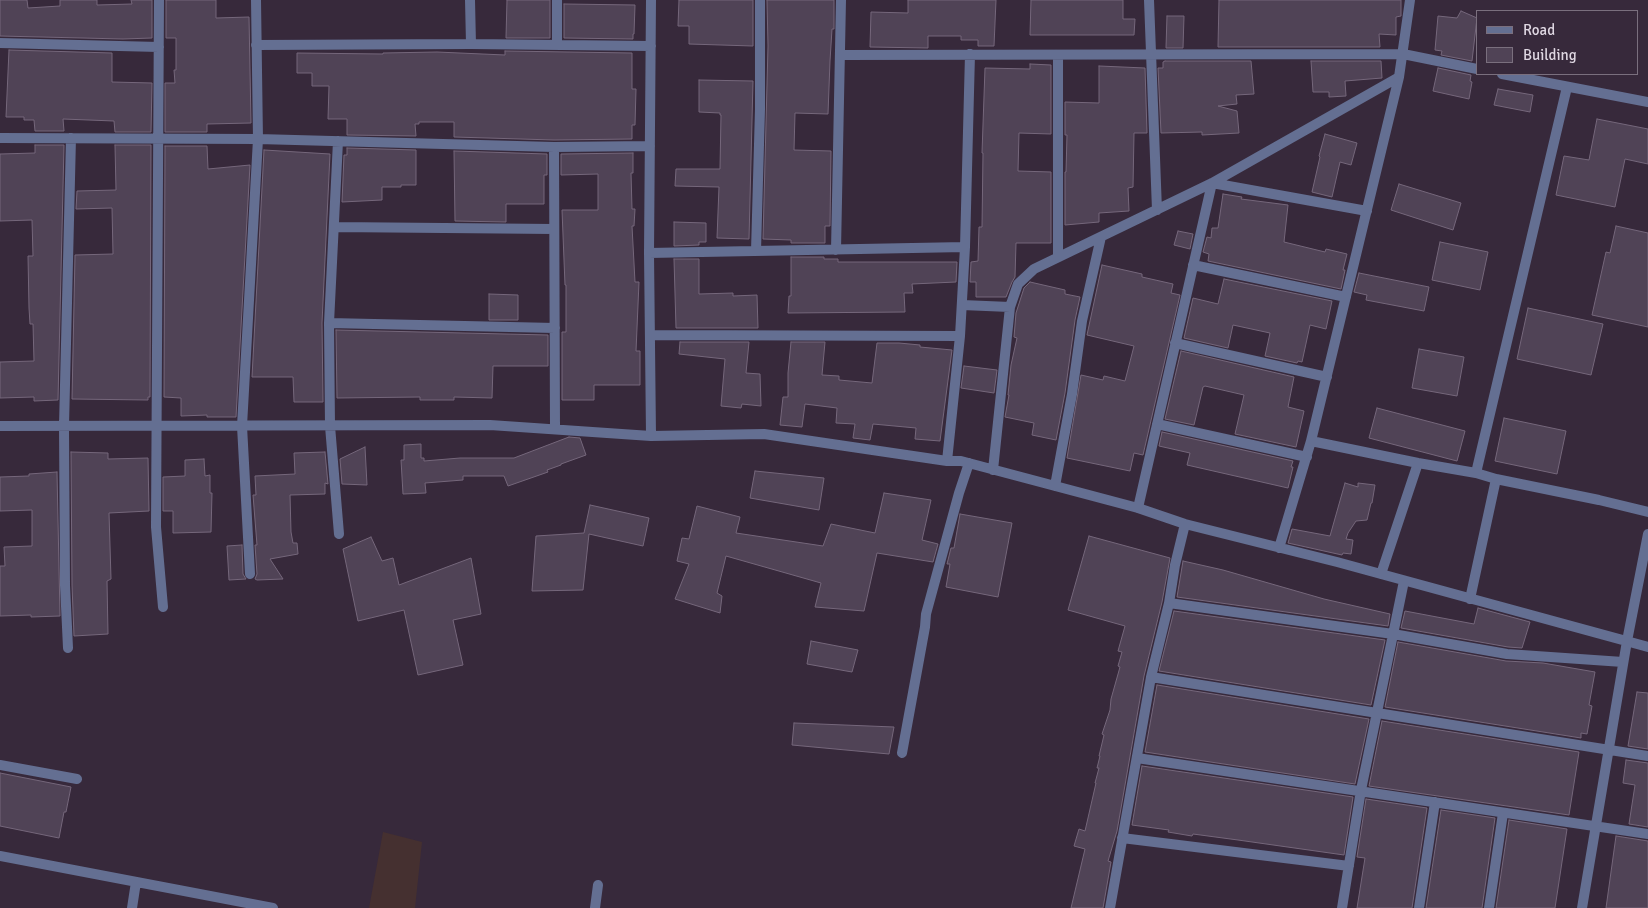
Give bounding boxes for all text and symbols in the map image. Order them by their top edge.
legend [1476,10,1638,75]
text: Road [1523,21,1555,39]
text: Building [1523,46,1577,64]

